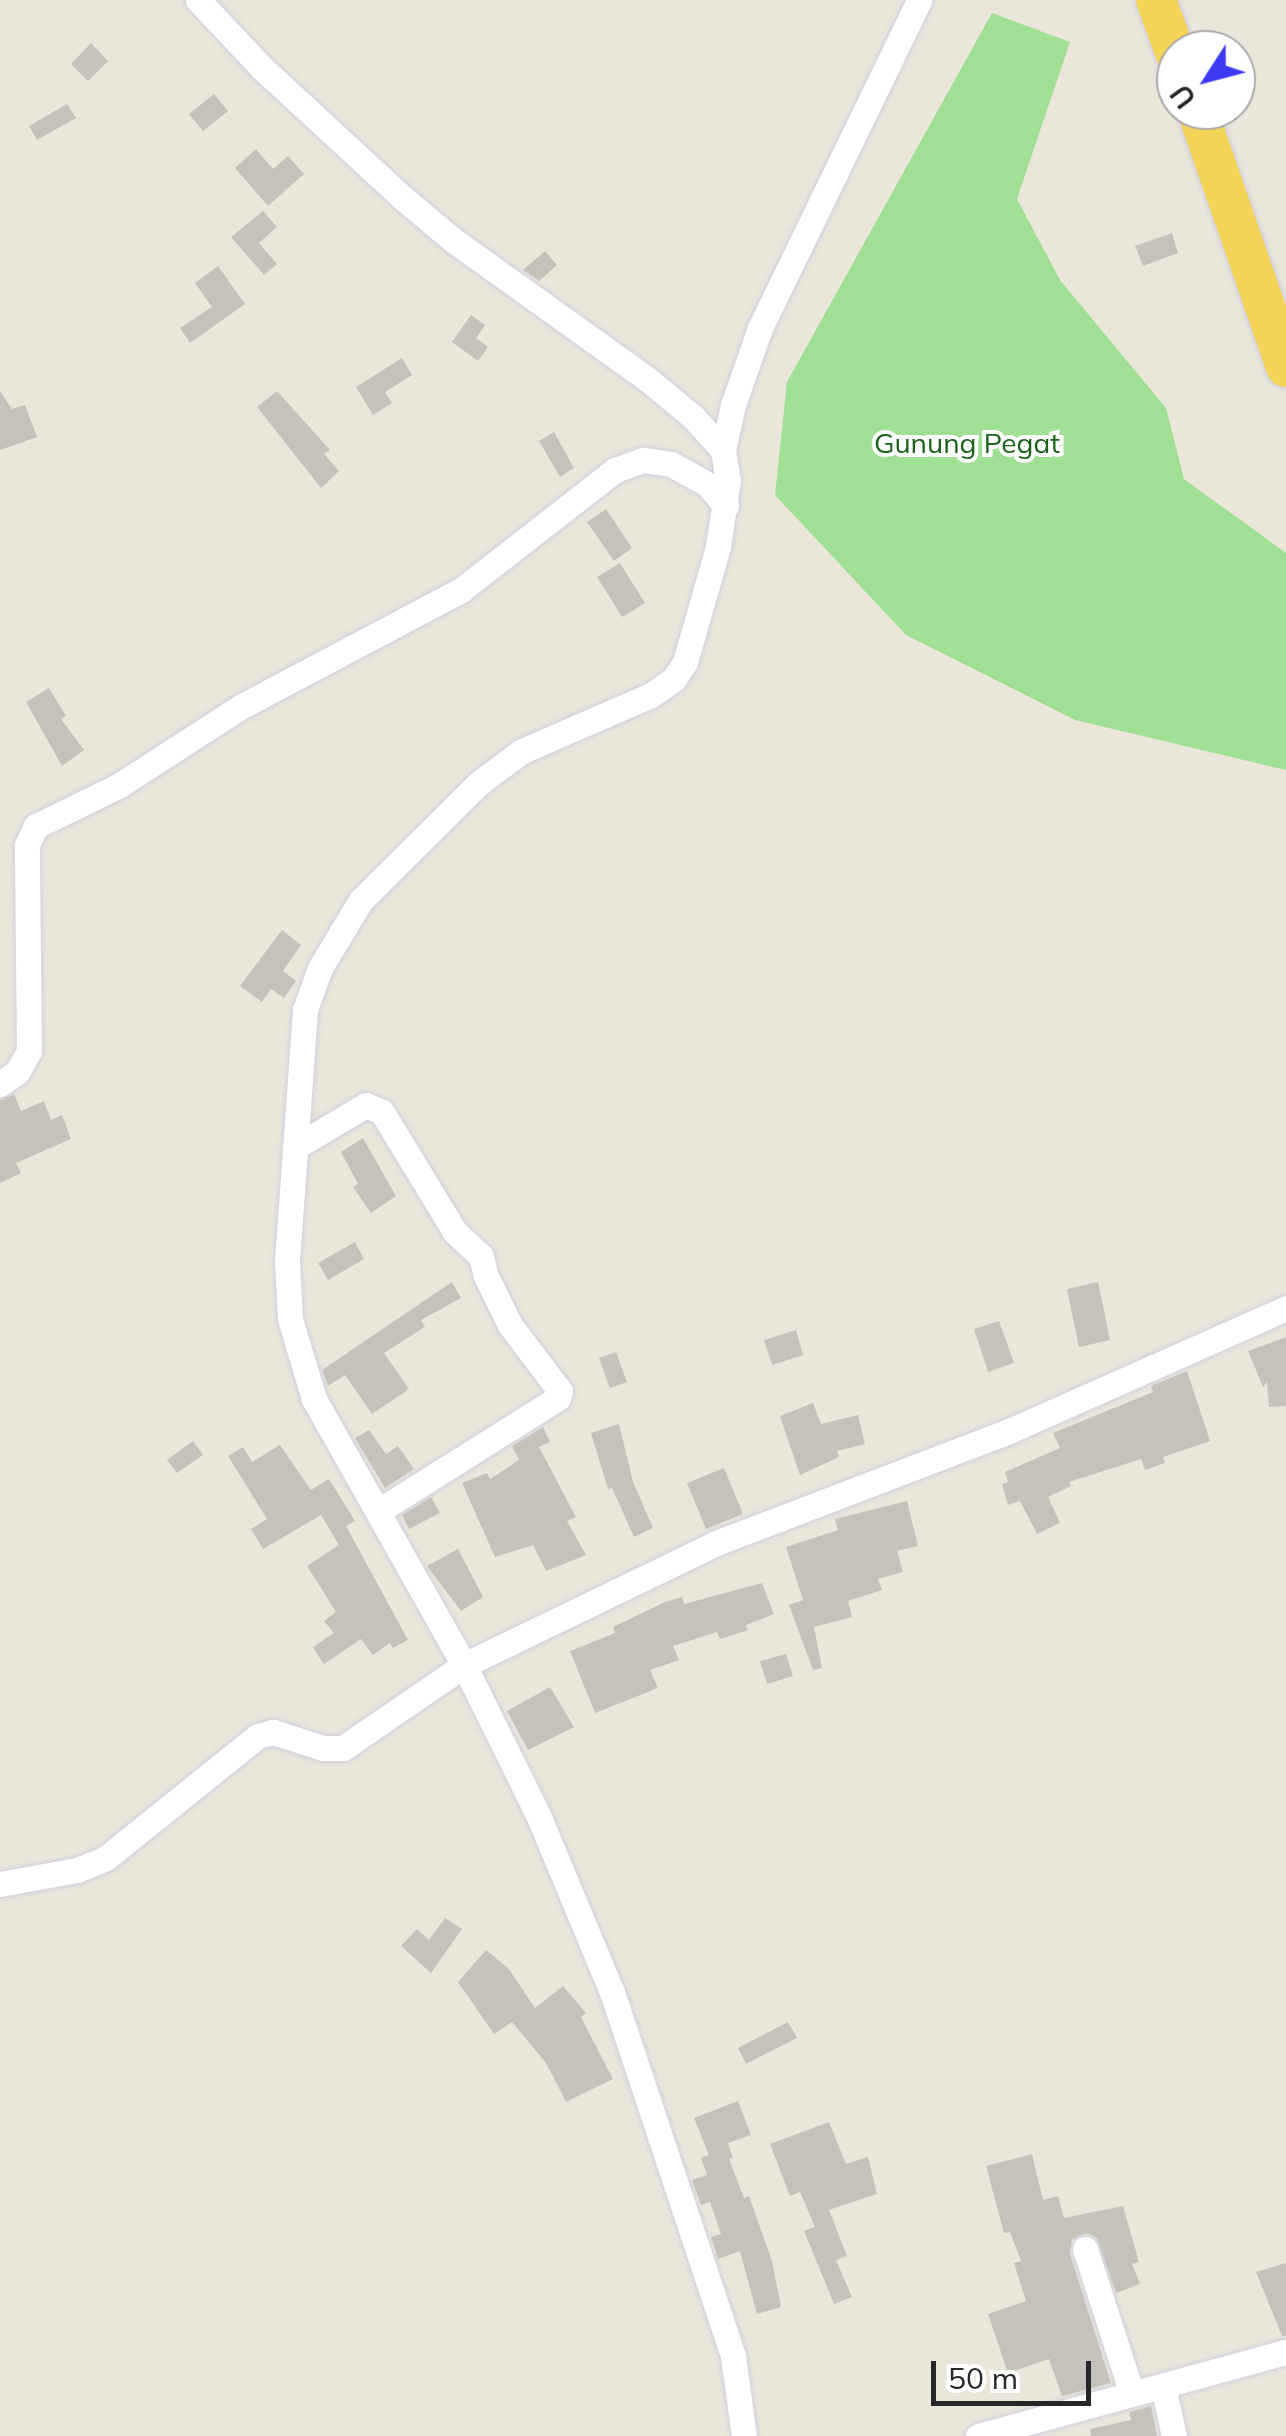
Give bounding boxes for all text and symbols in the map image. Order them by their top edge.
north arrow [1156,30,1256,130]
text: U [1163,78,1203,115]
park label: Gunung Pegat [874,426,1060,460]
scale bar [936,2341,1096,2403]
text: 50 m [948,2359,1018,2397]

